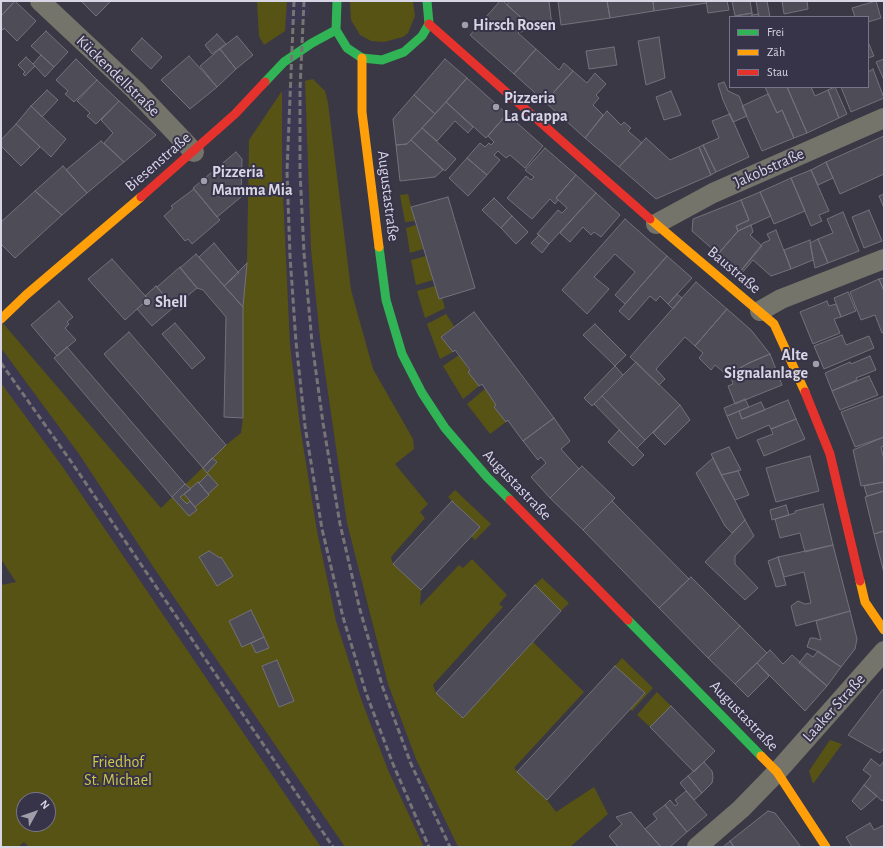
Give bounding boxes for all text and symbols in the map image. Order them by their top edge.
place label: Hirsch Rosen [473,15,556,35]
legend [729,16,869,88]
marker: Hirsch Rosen [460,20,470,30]
text: Frei [767,26,784,38]
street label: Kückendellstraße [72,31,164,121]
text: Zäh [767,46,785,58]
text: Stau [767,66,788,78]
place label: Pizzeria La Grappa [504,88,568,126]
marker: Pizzeria La Grappa [491,102,501,112]
street label: Biesenstraße [121,128,195,196]
street label: Jakobstraße [731,144,807,192]
street label: Augustastraße [373,150,403,242]
place label: Pizzeria Mamma Mia [212,162,293,200]
marker: Pizzeria Mamma Mia [199,176,209,186]
street label: Baustraße [703,242,765,298]
place label: Shell [155,292,187,312]
marker: Shell [142,297,152,307]
place label: Alte Signalanlage [724,345,808,383]
marker: Alte Signalanlage [811,359,821,369]
street label: Augustastraße [478,446,556,524]
street label: Laaker Straße [798,670,870,746]
street label: Augustastraße [705,677,783,755]
park label: Friedhof St. Michael [84,752,152,790]
north arrow [16,792,56,832]
text: N [38,798,51,811]

